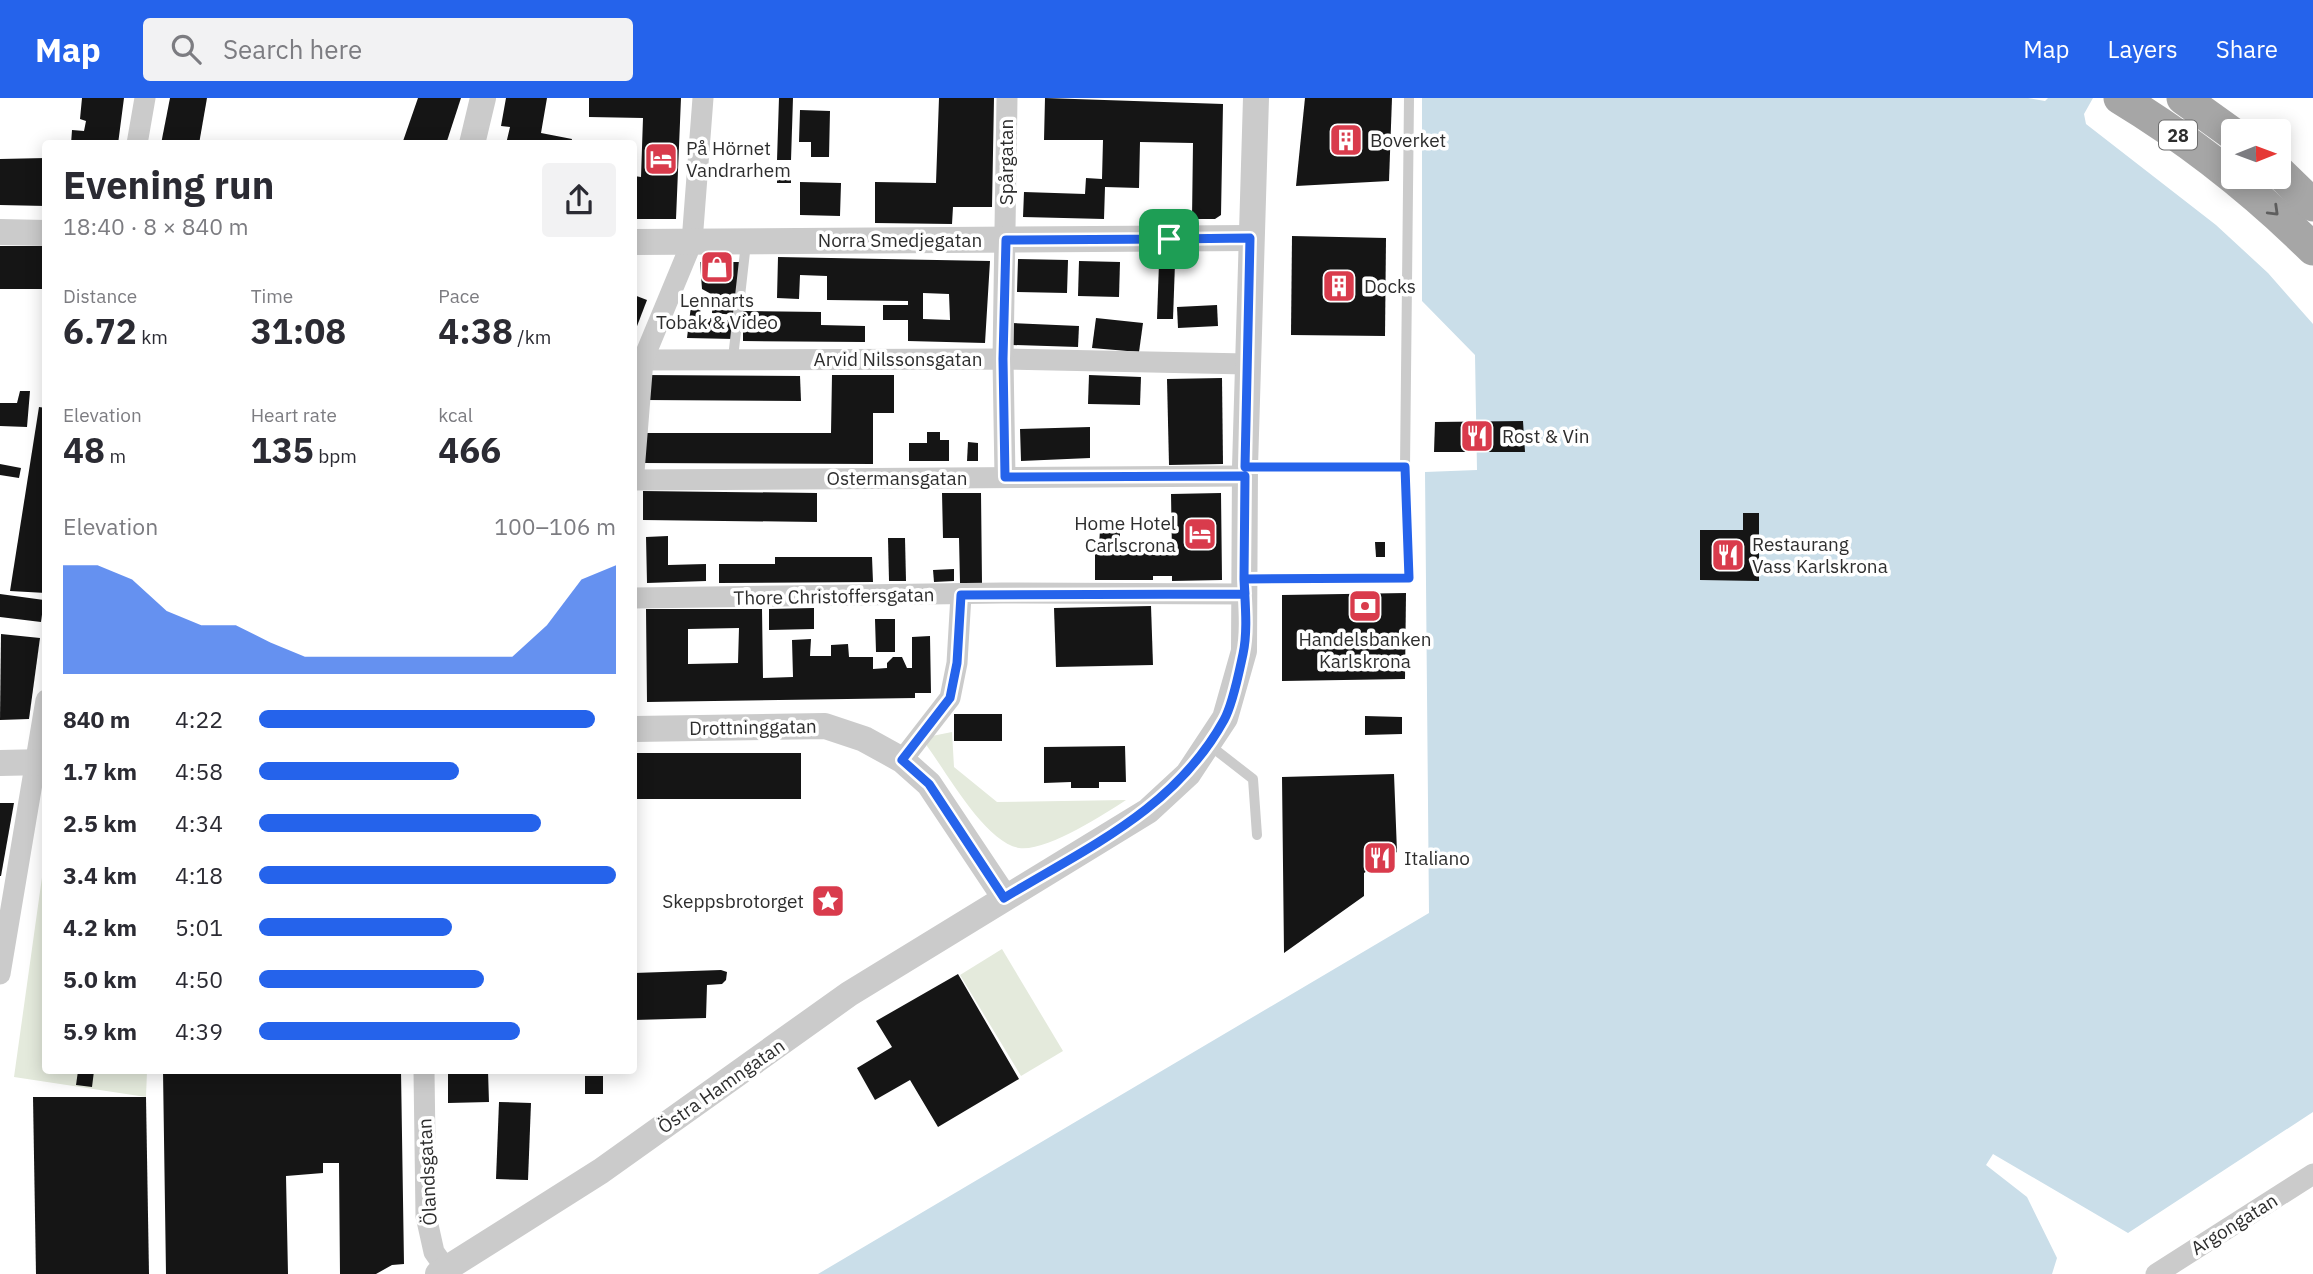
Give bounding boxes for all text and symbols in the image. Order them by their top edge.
search box [143,18,633,81]
text: Map [35,28,101,71]
icon: search [167,30,205,68]
text: Search here [223,32,362,66]
text: Map [2023,33,2070,65]
text: Layers [2108,33,2178,65]
text: Share [2216,33,2278,65]
street label: Spårgatan [994,119,1018,205]
north arrow [2221,119,2291,189]
map controls [2221,119,2291,189]
road number: 28 [2159,120,2197,150]
building icon: Boverket [1327,121,1365,159]
place label: Boverket [1370,128,1446,152]
place label: På Hörnet Vandrarhem [686,136,791,182]
hotel icon: På Hörnet Vandrarhem [642,140,680,178]
text: Evening run [63,160,274,209]
button: share [542,163,616,237]
one-way arrow [2266,203,2279,216]
pin [1139,209,1199,269]
text: 18:40 · 8 × 840 m [63,211,249,241]
icon: arrive [1150,220,1188,258]
street label: Norra Smedjegatan [818,228,982,252]
shop icon: Lennarts Tobak & Video [698,248,736,286]
building icon: Docks [1320,267,1358,305]
place label: Docks [1364,274,1416,298]
text: Distance [63,284,137,308]
text: Time [251,284,293,308]
text: Pace [438,284,480,308]
place label: Lennarts Tobak & Video [656,288,778,334]
text: 6.72 [63,308,137,354]
text: 31:08 [251,308,346,354]
text: 4:38 [438,308,513,354]
text: km [137,325,168,349]
text: /km [513,325,551,349]
street label: Arvid Nilssonsgatan [814,347,982,371]
text: Elevation [63,403,142,427]
text: Heart rate [251,403,337,427]
text: kcal [438,403,473,427]
restaurant icon: Rost & Vin [1458,417,1496,455]
place label: Rost & Vin [1502,424,1590,448]
text: 48 [63,427,105,473]
text: 135 [251,427,314,473]
text: 466 [438,427,501,473]
text: m [105,444,126,468]
text: bpm [314,444,357,468]
street label: Ostermansgatan [827,466,967,490]
text: Elevation [63,511,158,541]
text: 100–106 m [494,511,616,541]
place label: Home Hotel Carlscrona [1074,511,1176,557]
hotel icon: Home Hotel Carlscrona [1181,515,1219,553]
place label: Restaurang Vass Karlskrona [1752,532,1888,578]
restaurant icon: Restaurang Vass Karlskrona [1709,536,1747,574]
street label: Thore Christoffersgatan [733,582,935,610]
bank icon: Handelsbanken Karlskrona [1346,587,1384,625]
place label: Handelsbanken Karlskrona [1298,627,1432,673]
text: 840 m [63,704,130,734]
text: 4:22 [175,704,223,734]
street label: Drottninggatan [689,714,817,740]
text: 1.7 km [63,756,137,786]
text: 4:58 [175,756,223,786]
text: 2.5 km [63,808,137,838]
text: 4:34 [175,808,223,838]
restaurant icon: Italiano [1361,839,1399,877]
place label: Italiano [1404,846,1470,870]
text: 3.4 km [63,860,137,890]
text: 4:18 [175,860,223,890]
place icon: Skeppsbrotorget [809,882,847,920]
place label: Skeppsbrotorget [662,889,804,913]
text: 4.2 km [63,912,137,942]
text: 5:01 [175,912,223,942]
text: 5.0 km [63,964,137,994]
text: 4:50 [175,964,223,994]
text: 5.9 km [63,1016,137,1046]
text: 4:39 [175,1016,223,1046]
street label: Östra Hamngatan [653,1033,789,1139]
street label: Ölandsgatan [412,1118,442,1226]
street label: Argongatan [2186,1188,2282,1260]

